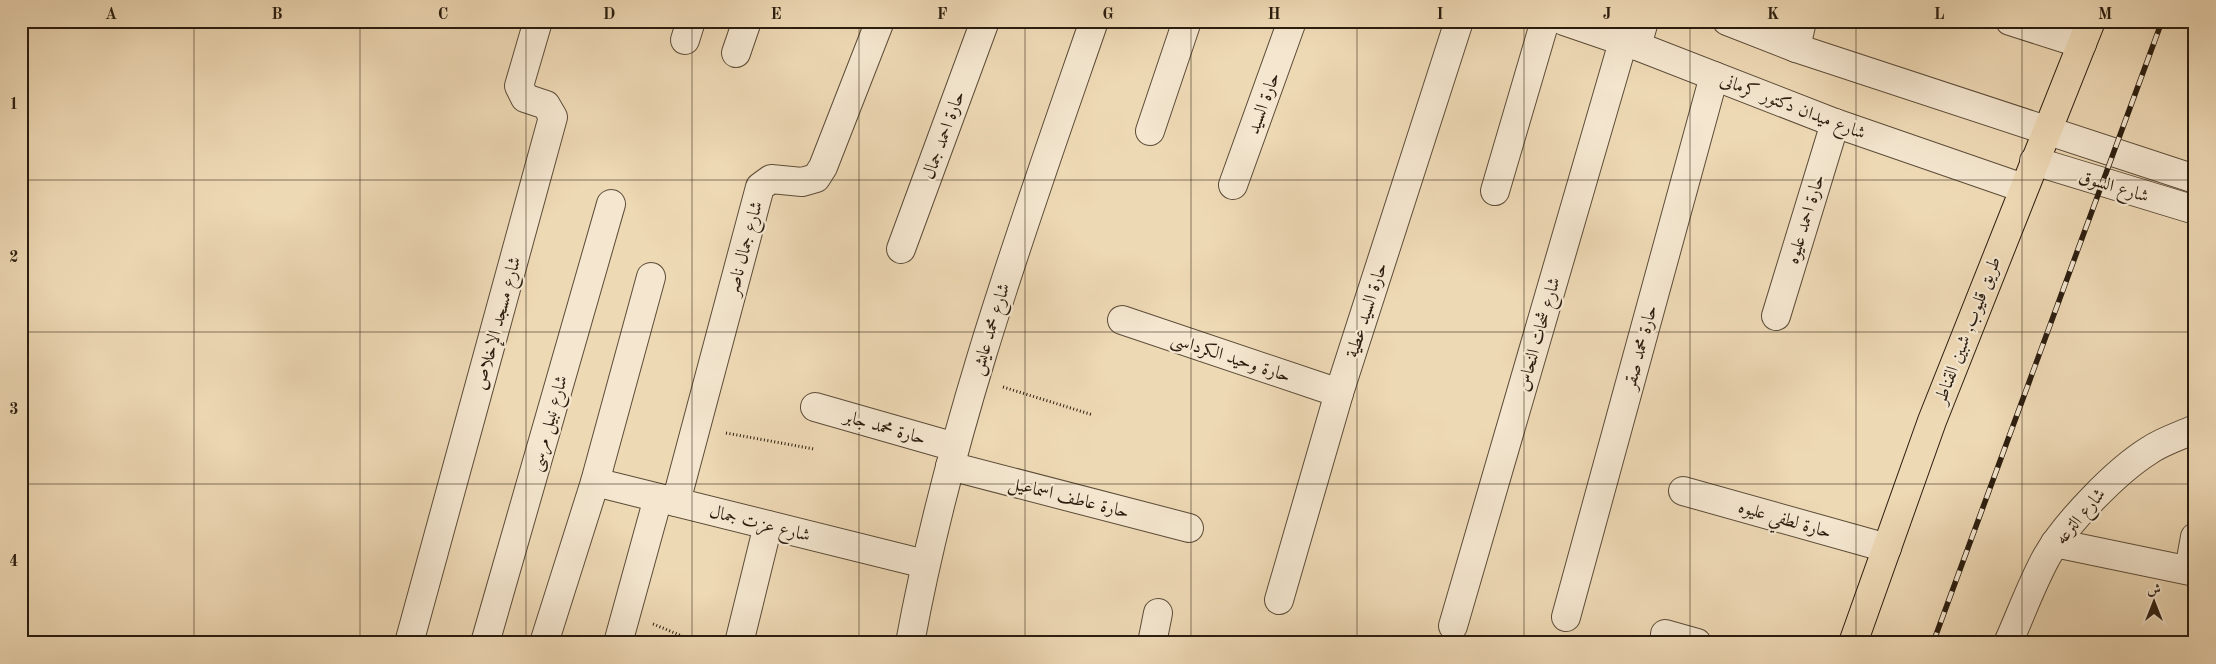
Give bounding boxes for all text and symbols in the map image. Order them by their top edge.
text: A [105,7,117,23]
text: B [271,7,283,23]
text: C [438,7,448,23]
text: D [603,7,615,23]
text: E [770,7,782,23]
text: F [937,7,948,23]
text: G [1102,7,1114,23]
text: H [1267,7,1281,23]
text: I [1436,7,1444,23]
text: J [1603,7,1612,23]
text: K [1767,7,1779,23]
text: L [1934,7,1945,23]
text: M [2098,7,2112,23]
street label: شارع ميدان دكتور كرمانى [1716,69,1869,148]
street label: حارة السيد [1245,70,1284,137]
street label: حارة احمد جمال [920,89,969,182]
text: 1 [9,97,19,113]
street label: شارع السوق [2075,168,2151,211]
street label: حارة احمد عليوه [1784,173,1829,266]
street label: شارع جمال ناصر [723,199,771,300]
text: 2 [9,250,19,266]
street label: طريق قليوب, شبين القناطر [1931,254,2006,409]
street label: شارع مسجد الإخلاص [472,255,529,393]
street label: حارة السيد عطية [1343,261,1392,360]
street label: شارع شحات النحاس [1514,275,1569,395]
street label: شارع محمد عايش [968,281,1018,379]
street label: حارة محمد صقر [1621,303,1663,394]
street label: حارة وحيد الكرداسى [1168,329,1293,389]
street label: شارع نبيل مرسى [527,373,576,475]
text: 3 [9,402,19,418]
street label: حارة محمد جابر [840,407,928,449]
street label: حارة عاطف اسماعيل [1006,474,1131,525]
street label: شارع الترعه [2052,485,2113,551]
street label: حارة لطفي عليوه [1734,498,1833,550]
street label: شارع عزت جمال [706,503,812,550]
text: 4 [9,554,19,570]
north arrow [2128,576,2178,626]
text: ش [2147,583,2161,597]

